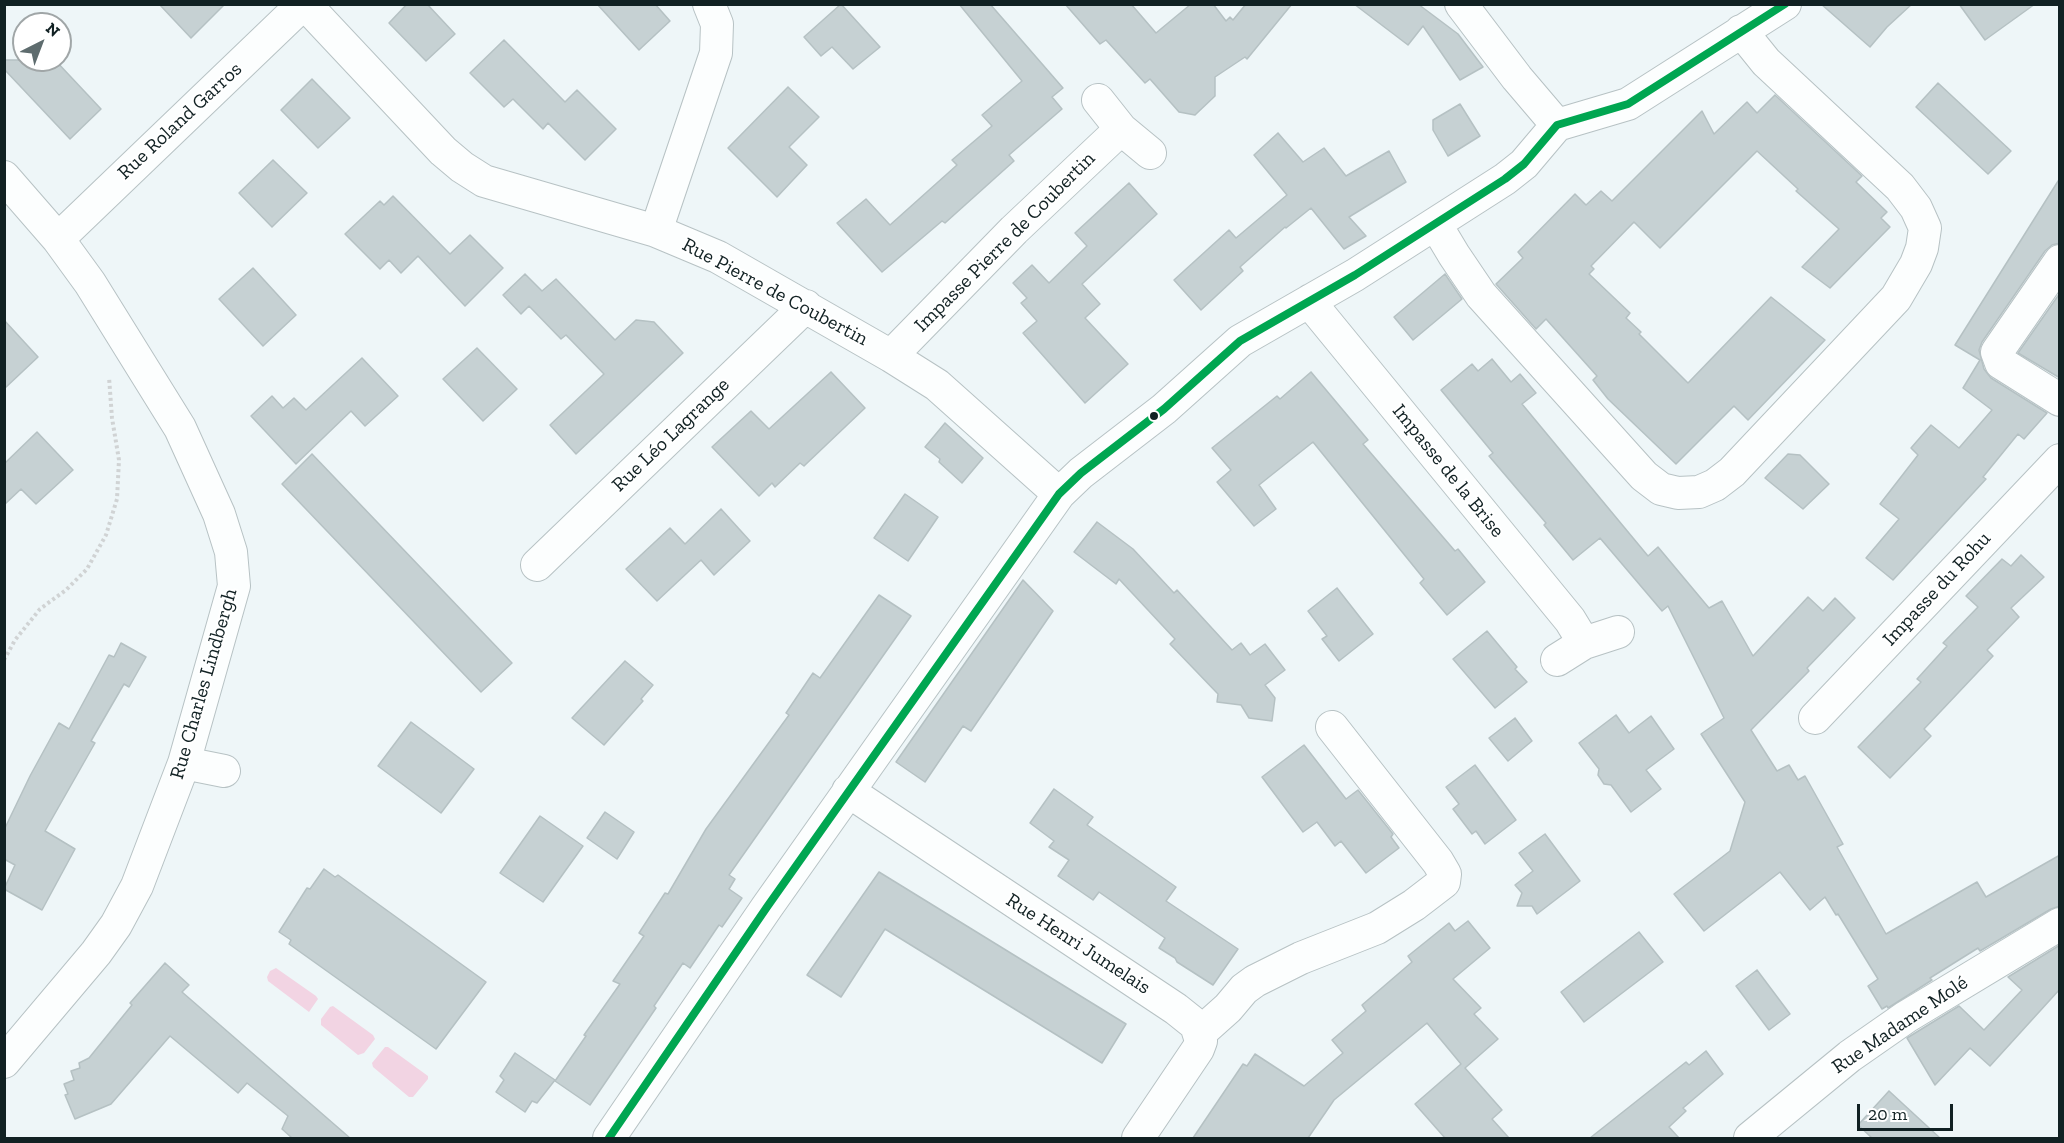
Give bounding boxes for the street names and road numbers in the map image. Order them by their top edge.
street label: Rue Roland Garros [113,57,247,185]
street label: Impasse Pierre de Coubertin [910,147,1100,337]
street label: Rue Pierre de Coubertin [678,233,872,351]
street label: Rue Léo Lagrange [607,373,735,497]
street label: Impasse de la Brise [1387,400,1509,542]
street label: Impasse du Rohu [1878,527,1996,651]
street label: Rue Charles Lindbergh [165,586,243,782]
street label: Rue Henri Jumelais [1001,888,1155,1000]
street label: Rue Madame Molé [1828,971,1972,1079]

